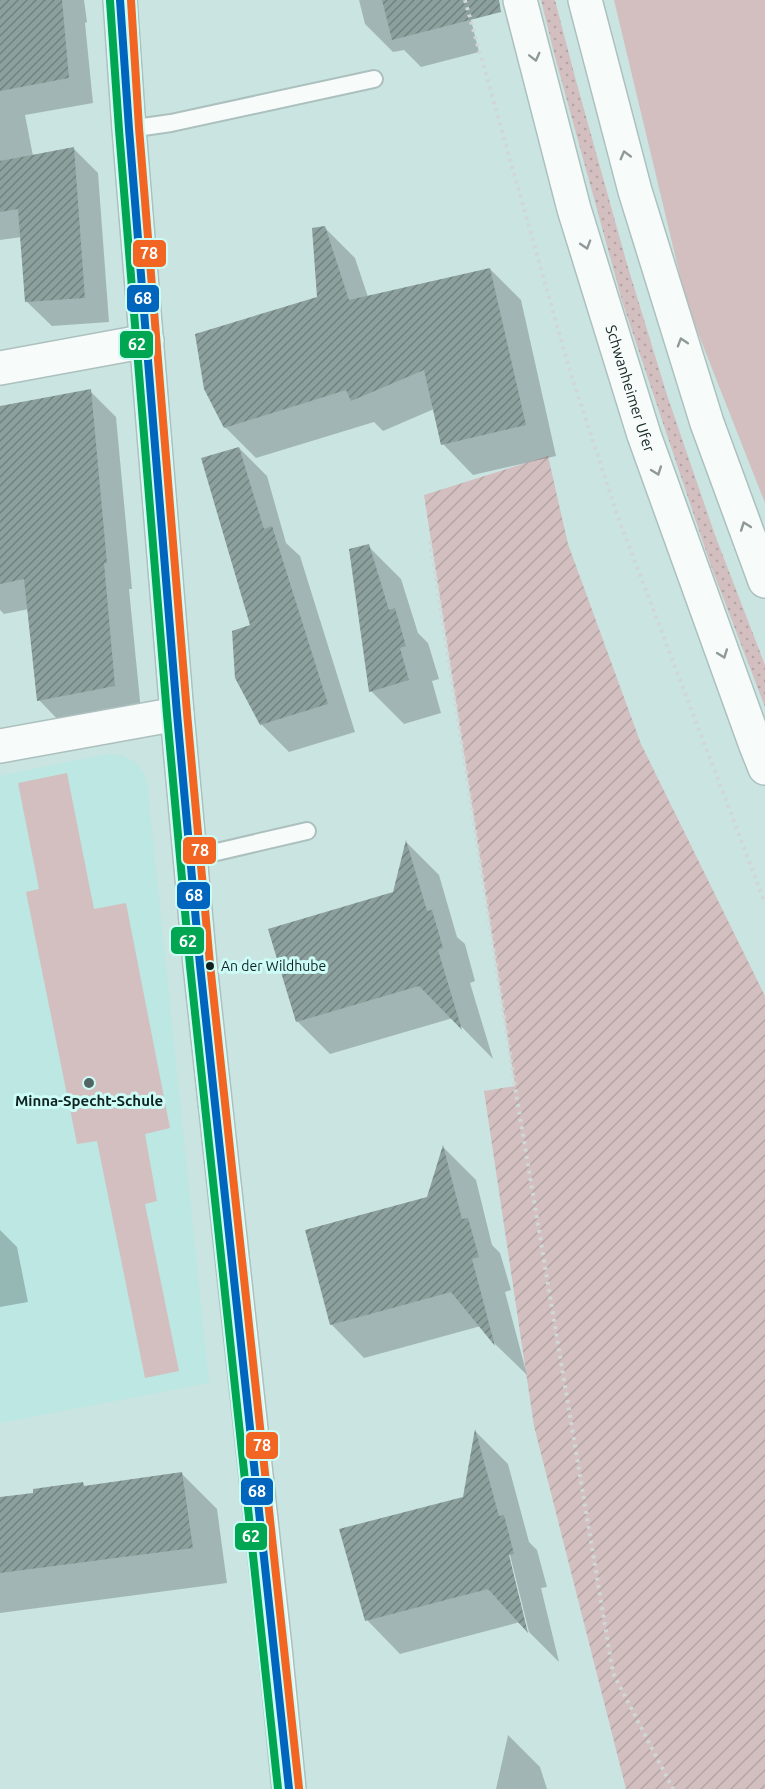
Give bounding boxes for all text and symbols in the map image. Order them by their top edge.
one-way arrow [528,51,540,61]
one-way arrow [620,150,633,160]
line badge: 78 [132,239,167,268]
one-way arrow [578,239,591,250]
text: 78 [140,244,158,262]
line badge: 68 [126,284,160,313]
text: 68 [134,289,152,307]
street label: Schwanheimer Ufer [602,323,659,455]
line badge: 62 [119,330,154,359]
text: 62 [128,335,146,353]
one-way arrow [677,337,689,348]
one-way arrow [650,465,663,476]
one-way arrow [739,521,752,532]
one-way arrow [715,649,728,659]
line badge: 78 [182,836,217,865]
text: 78 [191,841,209,859]
line badge: 68 [176,881,211,910]
text: 68 [185,886,203,904]
line badge: 62 [170,926,205,955]
text: 62 [179,932,197,950]
place label: An der Wildhube [221,958,326,974]
marker: An der Wildhube [204,960,216,972]
marker: Minna-Specht-Schule [82,1076,96,1090]
place label: Minna-Specht-Schule [15,1092,163,1109]
line badge: 78 [245,1431,279,1460]
text: 78 [253,1436,271,1454]
line badge: 68 [240,1477,274,1506]
text: 68 [248,1482,266,1500]
line badge: 62 [234,1522,268,1551]
text: 62 [242,1527,260,1545]

